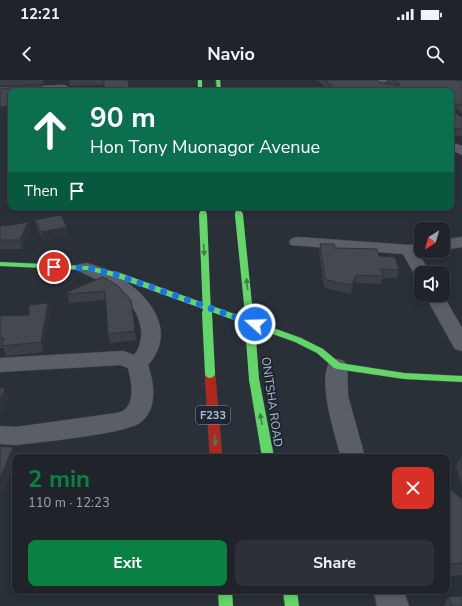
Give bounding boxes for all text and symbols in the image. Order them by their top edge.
text: 12:21 [20,4,60,24]
text: Navio [207,42,255,66]
icon: back [16,43,38,65]
icon: search [424,43,446,65]
text: 90 m [90,99,156,137]
icon: ahead [24,104,76,156]
text: Hon Tony Muonagor Avenue [90,135,320,159]
icon: arrive [66,180,88,202]
text: Then [24,181,58,201]
north arrow [414,222,450,258]
map controls [414,222,450,302]
one-way arrow [201,244,208,256]
pin [37,250,71,284]
icon: arrive [43,256,65,278]
button: sound [414,266,450,302]
one-way arrow [243,278,250,290]
position arrow [234,303,276,345]
street label: ONITSHA ROAD [258,356,286,448]
road number: F233 [196,406,230,424]
one-way arrow [258,413,264,425]
one-way arrow [211,434,218,446]
text: 2 min [28,463,90,495]
button: close [392,467,434,509]
text: 110 m · 12:23 [28,494,110,512]
button: Exit [28,540,227,586]
button: Share [235,540,434,586]

